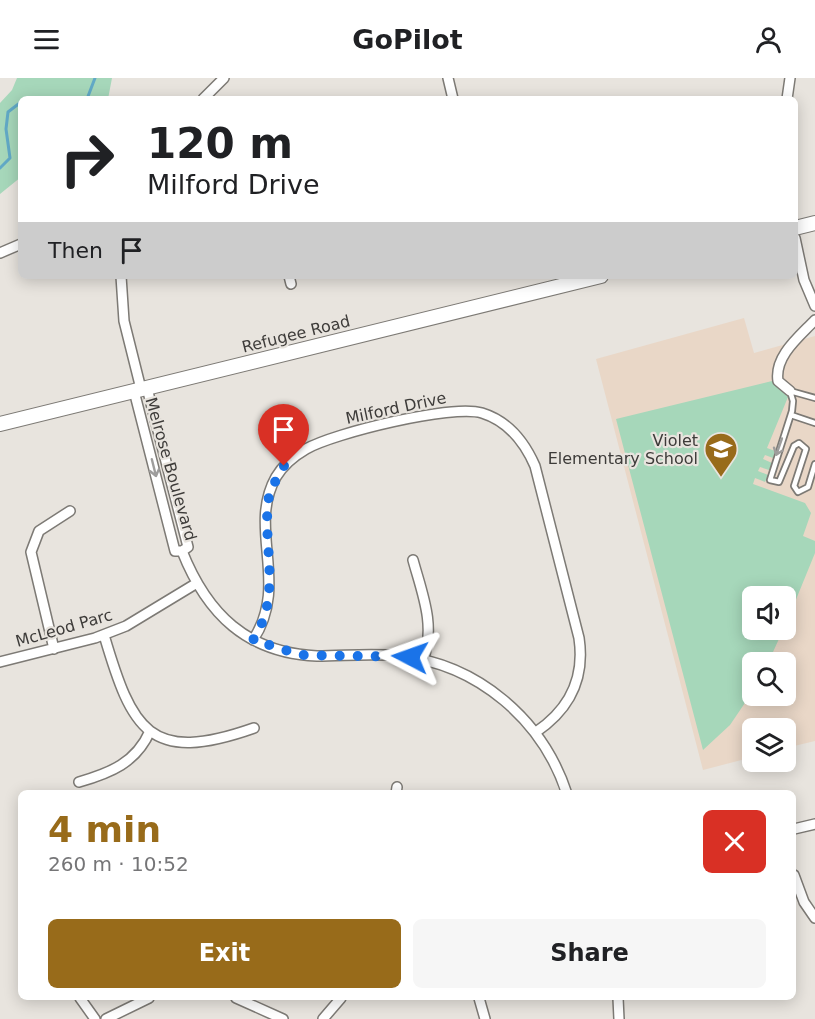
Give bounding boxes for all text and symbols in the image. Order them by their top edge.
icon: menu [30,23,63,56]
icon: person [752,23,785,56]
text: GoPilot [352,24,463,55]
text: 120 m [147,119,293,168]
icon: right [48,120,126,198]
text: Milford Drive [147,169,320,200]
icon: arrive [115,234,148,267]
text: Then [48,238,103,263]
street label: Refugee Road [240,311,352,357]
street label: Milford Drive [344,388,448,428]
street label: Melrose Boulevard [141,395,201,543]
pin [258,404,309,466]
icon: arrive [267,413,300,446]
place label: Violet Elementary School [548,431,698,468]
school or university icon: Violet Elementary School [703,431,739,478]
one-way arrow [773,437,784,456]
one-way arrow [148,459,160,478]
map controls [742,586,796,772]
button: sound [742,586,796,640]
street label: McLeod Parc [13,605,115,651]
position arrow [378,625,442,689]
button: search [742,652,796,706]
button: layers [742,718,796,772]
text: 4 min [48,809,161,850]
button: close [703,810,766,873]
text: 260 m · 10:52 [48,852,189,876]
button: Exit [48,919,401,988]
button: Share [413,919,766,988]

